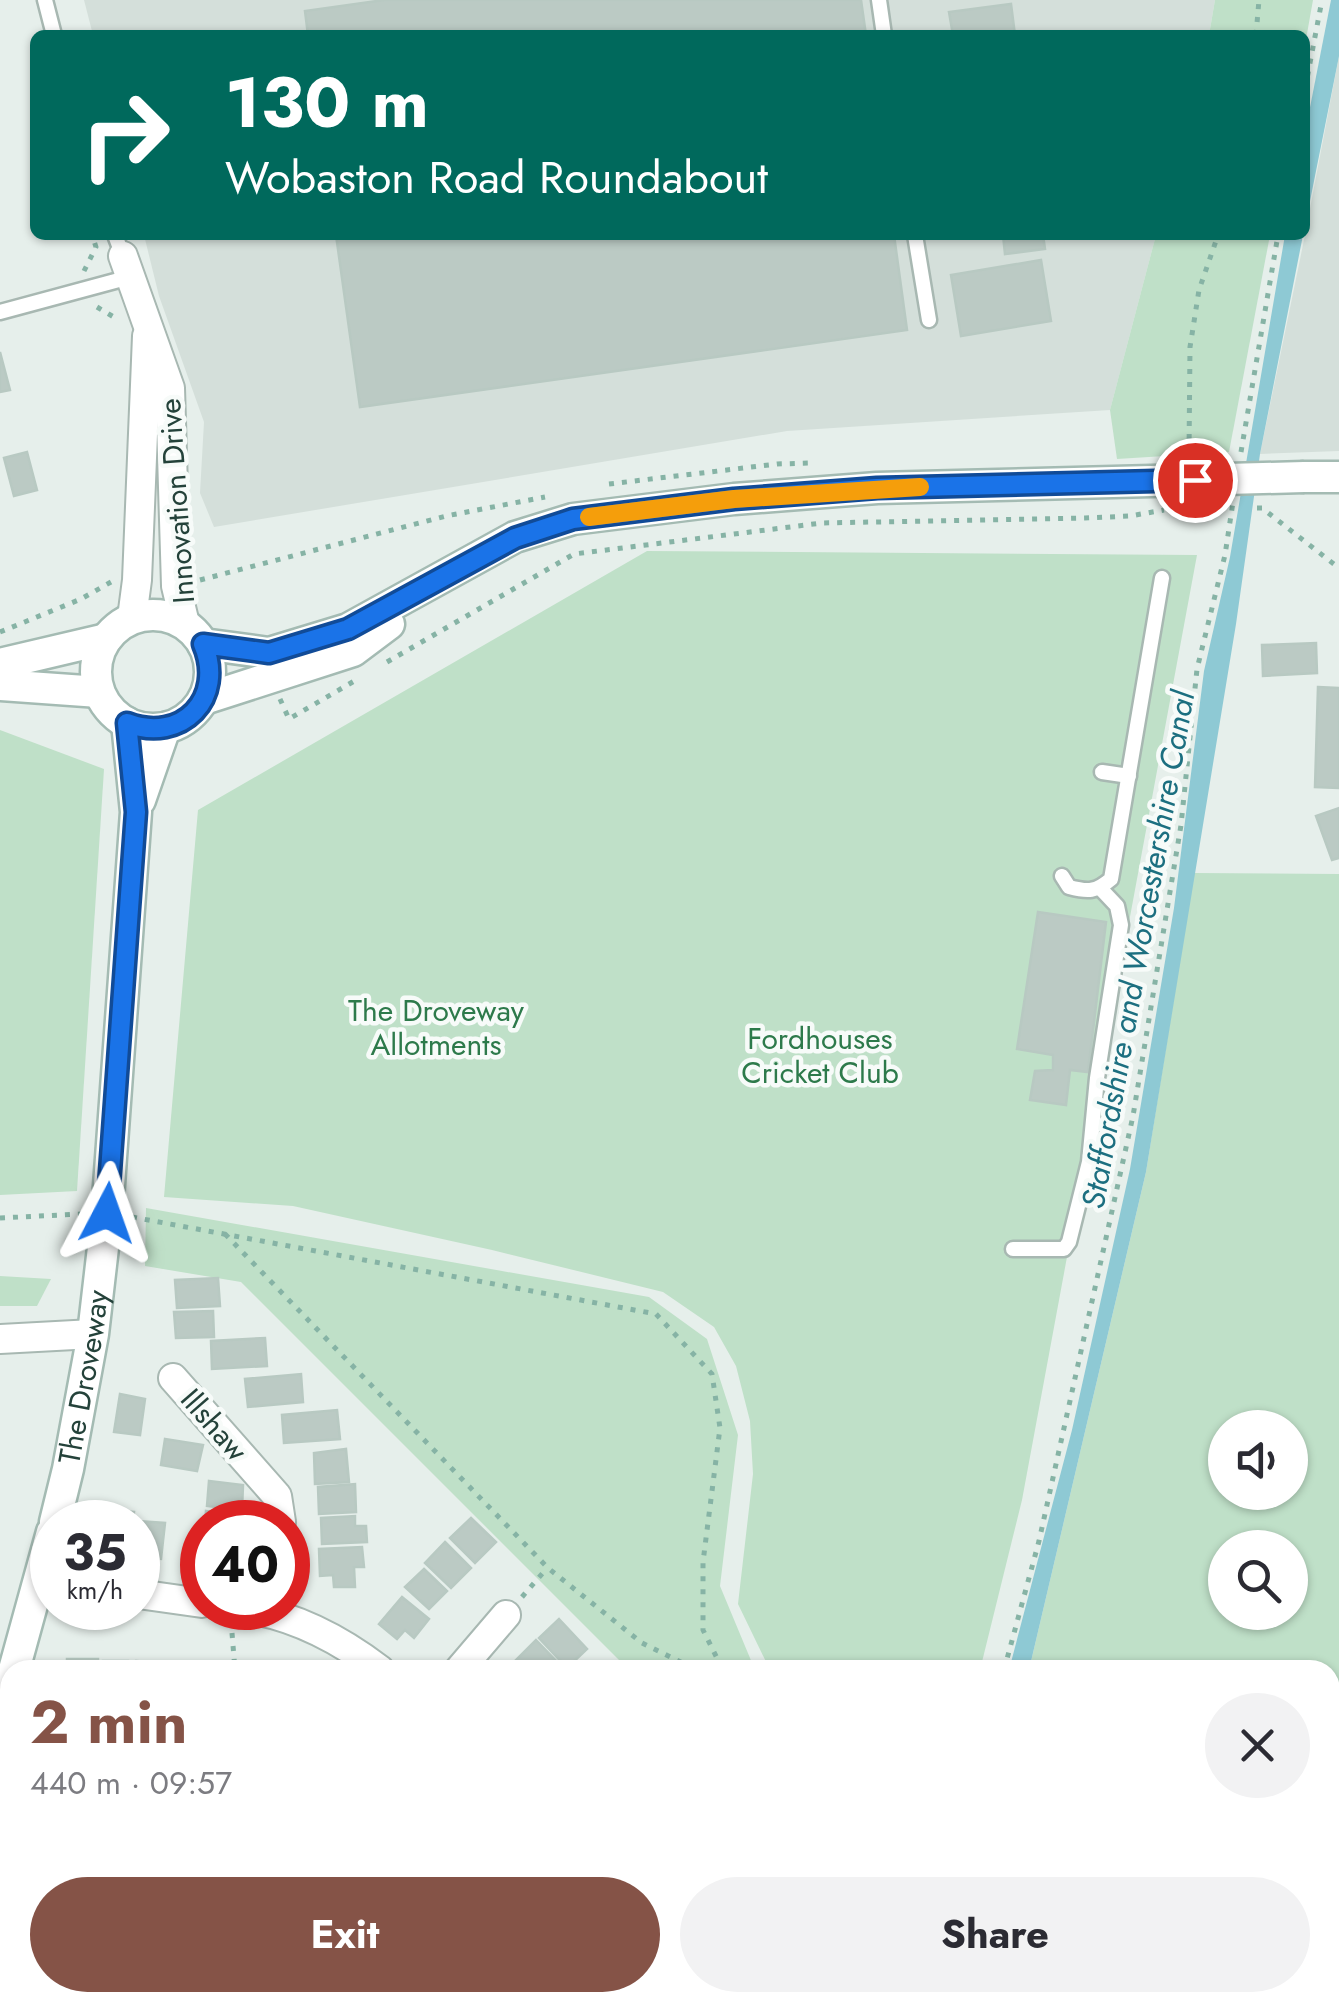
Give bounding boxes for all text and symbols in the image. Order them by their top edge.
text: 130 m [225,52,429,153]
icon: right [60,70,190,200]
text: Wobaston Road Roundabout [225,145,768,210]
street label: Innovation Drive [148,397,205,605]
pin [1153,438,1238,523]
icon: arrive [1168,453,1223,508]
water label: Staffordshire and Worcestershire Canal [1070,686,1207,1212]
park label: The Droveway Allotments [348,989,525,1066]
park label: Fordhouses Cricket Club [741,1017,899,1094]
position arrow [55,1161,159,1265]
street label: The Droveway [47,1287,119,1467]
street label: Illshaw [171,1379,258,1471]
map controls [1208,1410,1308,1630]
button: sound [1208,1410,1308,1510]
speed limit sign: 40 [180,1500,310,1630]
text: 35 [63,1516,127,1589]
button: search [1208,1530,1308,1630]
text: km/h [67,1572,123,1608]
text: 2 min [30,1679,188,1766]
button: close [1205,1693,1310,1798]
text: 440 m · 09:57 [30,1760,232,1806]
button: Exit [30,1877,660,1992]
button: Share [680,1877,1310,1992]

